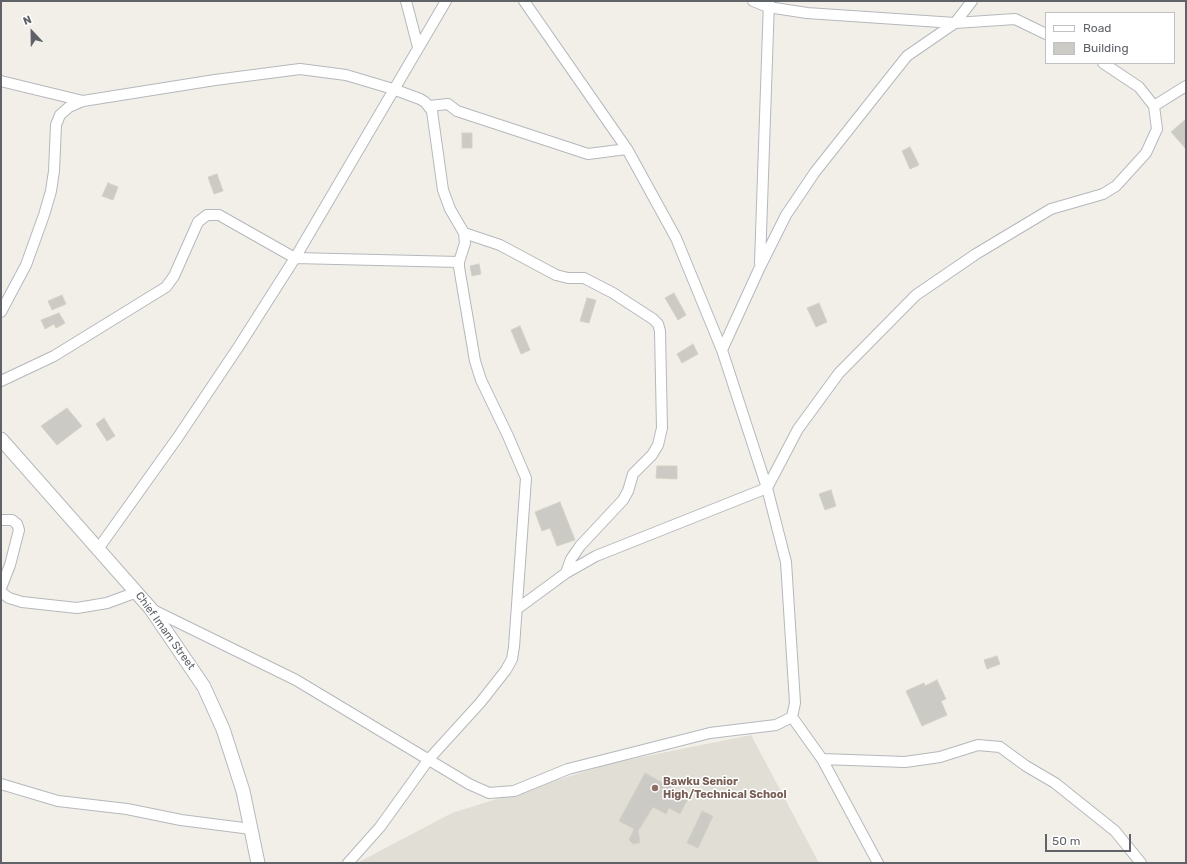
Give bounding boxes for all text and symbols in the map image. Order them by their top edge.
north arrow [12,12,52,52]
legend [1045,12,1175,64]
text: N [21,13,33,28]
text: Road [1083,21,1111,35]
text: Building [1083,41,1129,55]
street label: Chief Imam Street [132,590,198,672]
place label: Bawku Senior High/Technical School [663,775,787,801]
marker: Bawku Senior High/Technical School [650,783,660,793]
scale bar [1047,826,1133,852]
text: 50 m [1052,834,1080,848]

